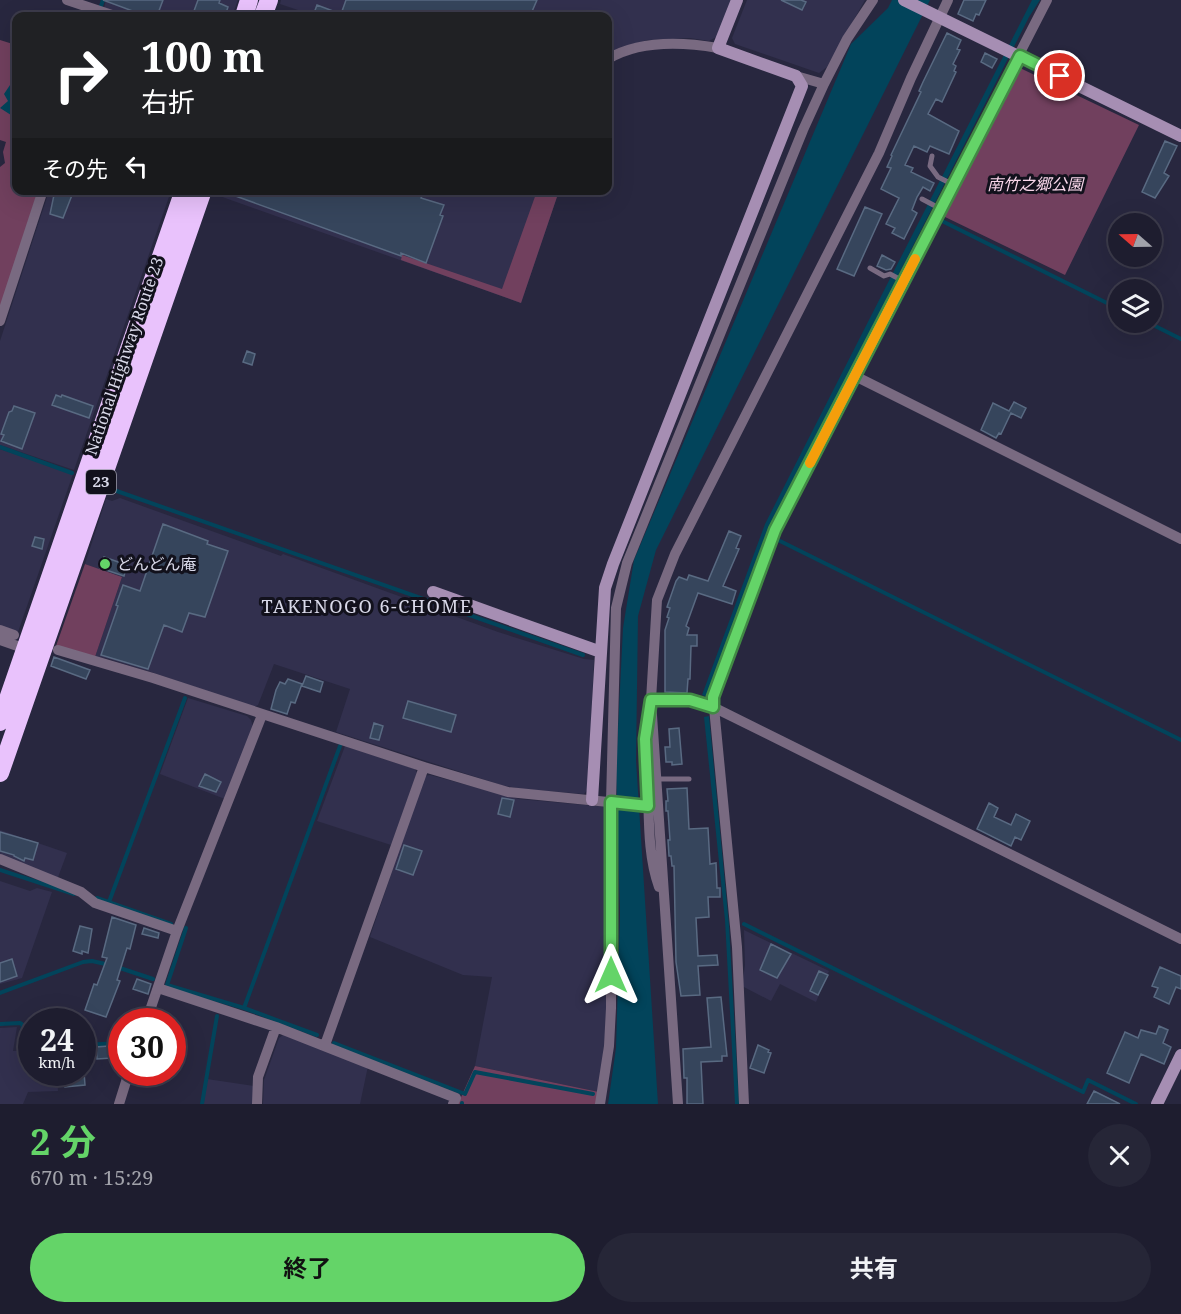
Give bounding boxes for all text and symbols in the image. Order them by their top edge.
text: 100 m [141,27,265,84]
icon: right [42,36,120,114]
pin [1034,50,1085,101]
icon: arrive [1043,59,1076,92]
text: 右折 [141,83,195,120]
icon: left [120,150,153,183]
text: その先 [42,153,108,183]
park label: 南竹之郷公園 [987,173,1085,195]
north arrow [1108,213,1162,267]
map controls [1108,213,1162,333]
street label: National Highway Route 23 [80,254,168,458]
button: layers [1108,279,1162,333]
road number: 23 [86,470,116,494]
place label: どんどん庵 [117,553,197,575]
marker: どんどん庵 [98,557,112,571]
district label: TAKENOGO 6-CHOME [262,594,472,618]
position arrow [579,943,643,1007]
speed limit sign: 30 [108,1008,186,1086]
text: 24 [40,1019,74,1060]
text: km/h [39,1052,75,1072]
text: 2 分 [30,1117,96,1166]
button: close [1088,1124,1151,1187]
text: 670 m · 15:29 [30,1164,153,1191]
button: 終了 [30,1233,585,1302]
button: 共有 [597,1233,1151,1302]

